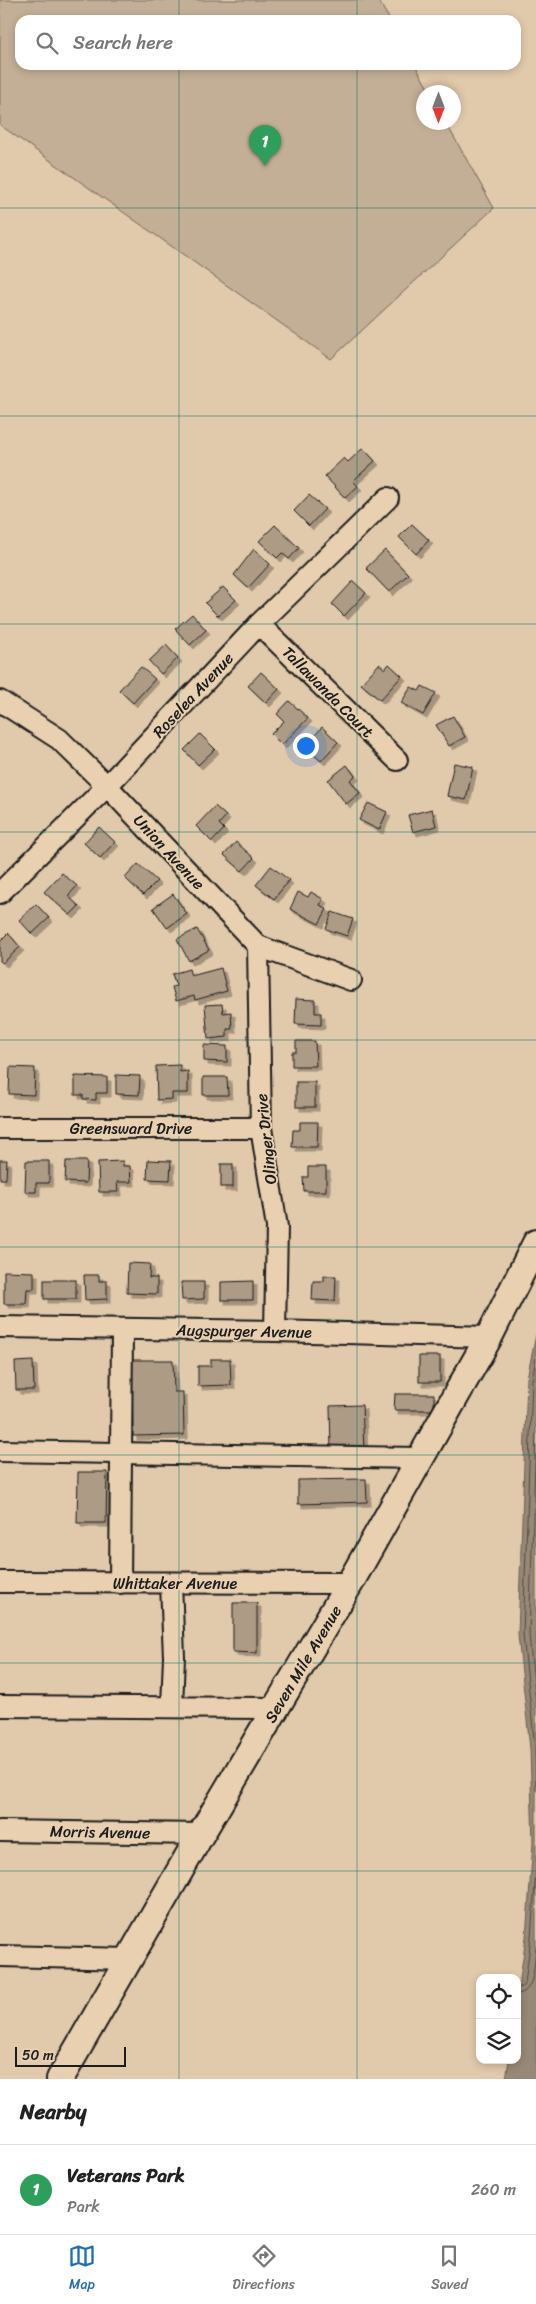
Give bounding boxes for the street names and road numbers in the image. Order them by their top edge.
street label: Tallawanda Court [275,639,381,745]
street label: Roselea Avenue [145,645,241,745]
street label: Union Avenue [126,807,212,897]
street label: Olinger Drive [247,1092,285,1186]
street label: Greensward Drive [70,1114,192,1143]
street label: Augspurger Avenue [175,1315,312,1347]
street label: Whittaker Avenue [113,1569,237,1598]
street label: Seven Mile Avenue [256,1599,350,1729]
street label: Morris Avenue [49,1817,151,1847]

